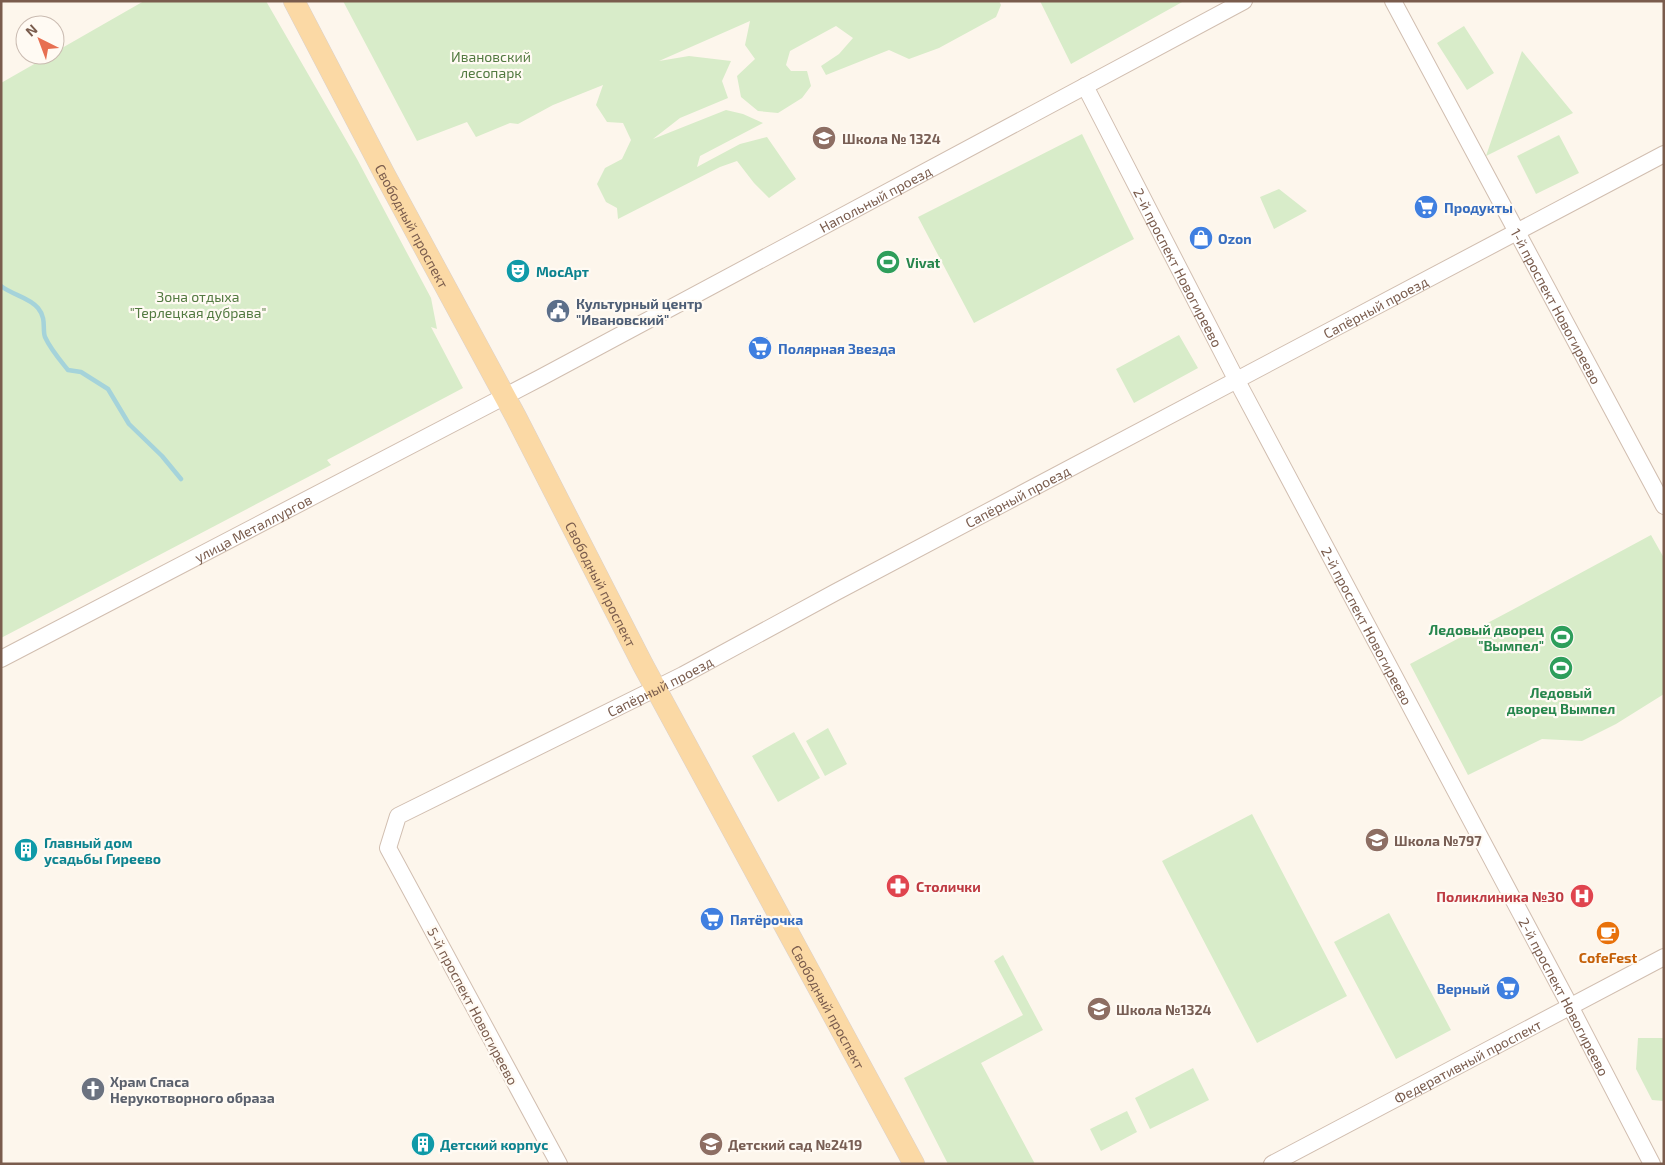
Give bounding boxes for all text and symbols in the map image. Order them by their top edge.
north arrow [15,15,65,65]
text: N [22,20,40,40]
park label: Ивановский лесопарк [451,48,531,81]
school or university icon: Школа № 1324 [811,125,837,151]
place label: Школа № 1324 [842,130,941,147]
street label: Свободный проспект [372,161,453,291]
street label: Напольный проезд [816,162,934,235]
street label: 2-й проспект Новогиреево [1130,185,1226,350]
supermarket icon: Продукты [1413,194,1439,220]
place label: Продукты [1444,199,1513,216]
shop icon: Ozon [1188,225,1214,251]
street label: 1-й проспект Новогиреево [1508,225,1605,387]
place label: Ozon [1218,230,1252,247]
sports icon: Vivat [875,249,901,275]
place label: Vivat [906,254,941,271]
theatre icon: МосАрт [505,258,531,284]
place label: МосАрт [536,263,589,280]
street label: Сапёрный проезд [1320,272,1431,341]
park label: Зона отдыха "Терлецкая дубрава" [130,288,266,321]
place label: Культурный центр "Ивановский" [576,295,703,328]
public building icon: Культурный центр "Ивановский" [545,298,571,324]
supermarket icon: Полярная Звезда [747,335,773,361]
place label: Полярная Звезда [778,340,896,357]
street label: Сапёрный проезд [962,461,1073,531]
street label: улица Металлургов [191,490,314,565]
street label: Свободный проспект [562,518,641,650]
street label: 2-й проспект Новогиреево [1318,544,1416,708]
place label: Ледовый дворец "Вымпел" [1429,621,1544,654]
sports icon: Ледовый дворец "Вымпел" [1549,624,1575,650]
street label: Сапёрный проезд [604,652,715,720]
sports icon: Ледовый дворец Вымпел [1548,655,1574,681]
place label: Ледовый дворец Вымпел [1507,684,1615,717]
school or university icon: Школа №797 [1364,827,1390,853]
place label: Школа №797 [1394,832,1482,849]
place label: Главный дом усадьбы Гиреево [44,834,161,867]
building icon: Главный дом усадьбы Гиреево [13,837,39,863]
pharmacy icon: Столички [885,873,911,899]
place label: Столички [916,878,981,895]
hospital icon: Поликлиника №30 [1569,883,1595,909]
place label: Поликлиника №30 [1436,888,1564,905]
supermarket icon: Пятёрочка [699,906,725,932]
place label: Пятёрочка [730,911,803,928]
street label: 2-й проспект Новогиреево [1516,914,1613,1079]
cafe icon: CofeFest [1595,920,1621,946]
street label: 5-й проспект Новогиреево [424,924,522,1088]
street label: Свободный проспект [788,942,869,1072]
place label: CofeFest [1579,949,1638,966]
supermarket icon: Верный [1495,975,1521,1001]
place label: Верный [1437,980,1490,997]
school or university icon: Школа №1324 [1086,996,1112,1022]
place label: Школа №1324 [1116,1001,1212,1018]
street label: Федеративный проспект [1391,1015,1544,1107]
place label: Храм Спаса Нерукотворного образа [110,1073,275,1106]
church icon: Храм Спаса Нерукотворного образа [80,1076,106,1102]
building icon: Детский корпус [410,1131,436,1157]
school or university icon: Детский сад №2419 [698,1131,724,1157]
place label: Детский корпус [440,1136,548,1153]
place label: Детский сад №2419 [728,1136,862,1153]

